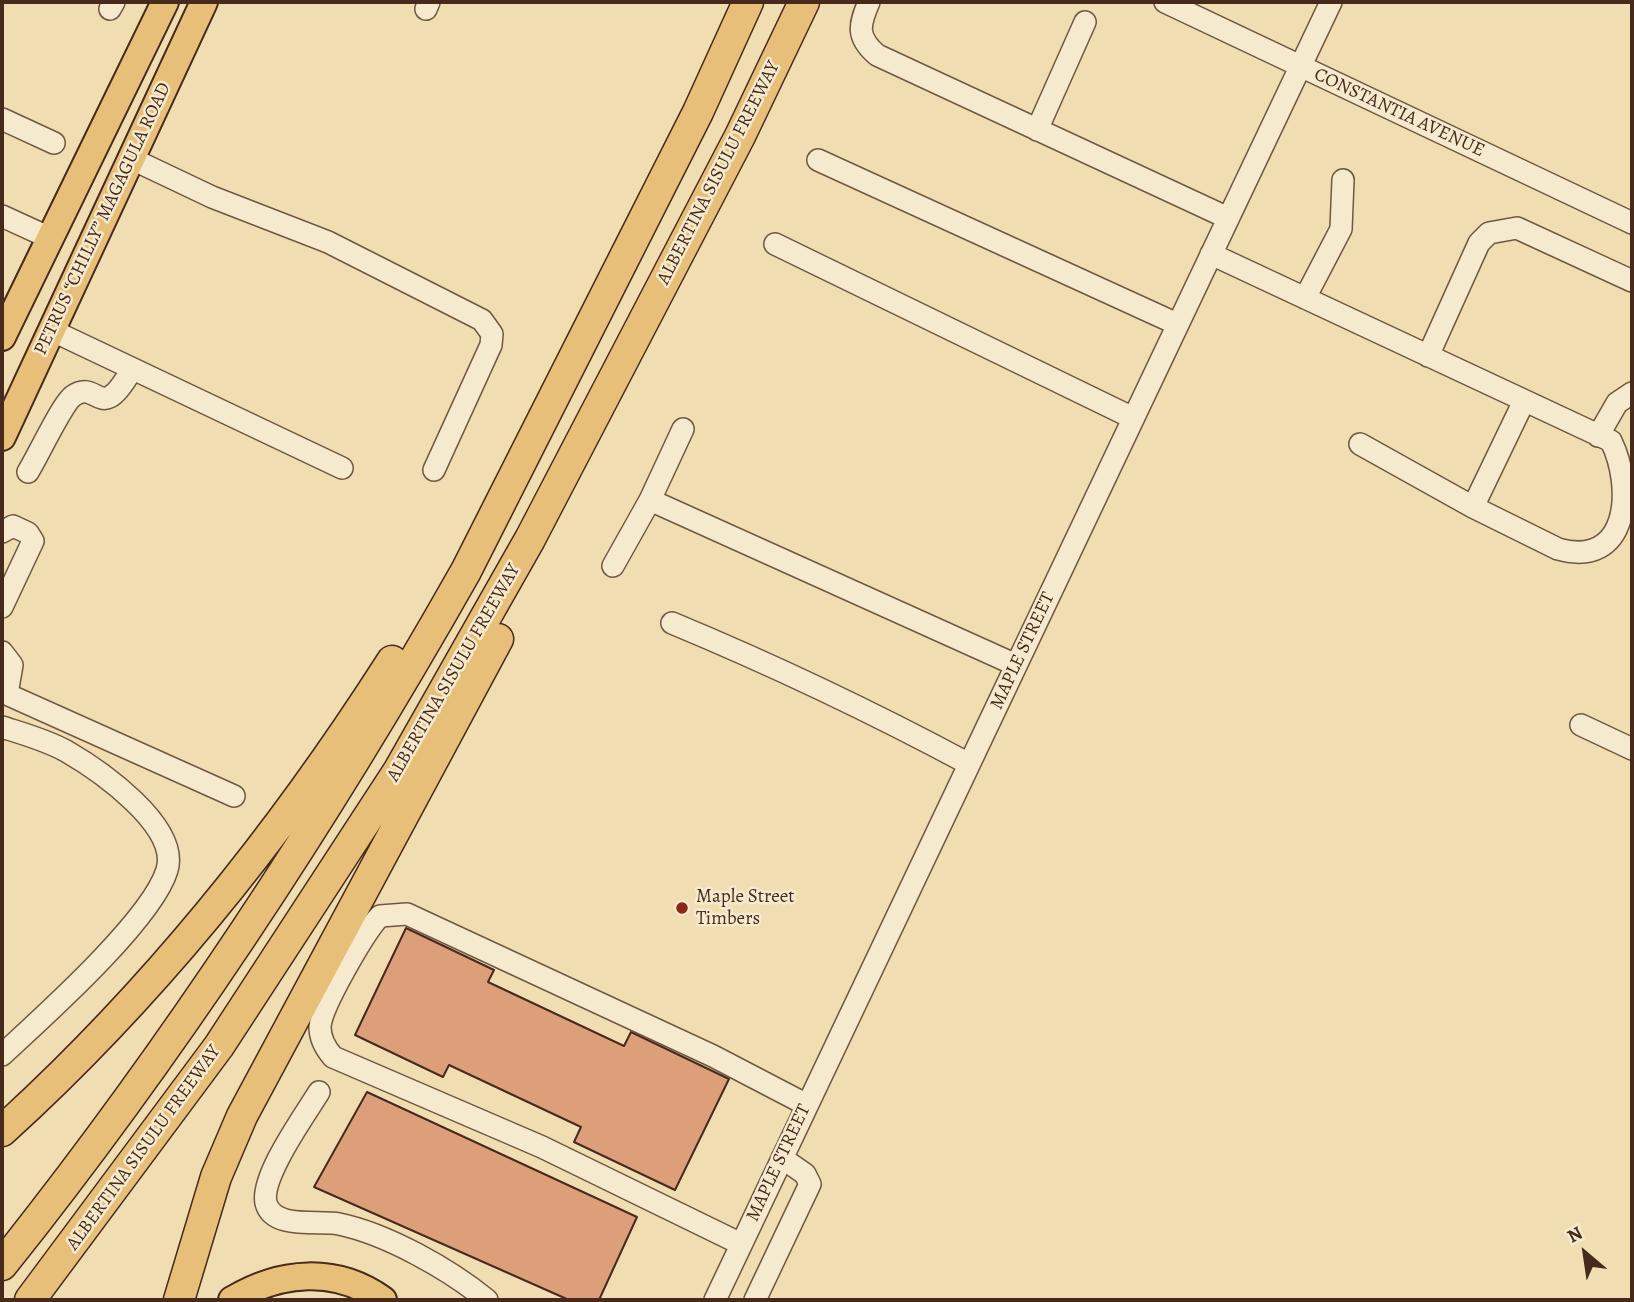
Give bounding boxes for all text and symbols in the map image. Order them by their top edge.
street label: ALBERTINA SISULU FREEWAY [653,58,785,288]
street label: CONSTANTIA AVENUE [1310,63,1488,163]
street label: PETRUS “CHILLY” MAGAGULA ROAD [30,79,176,359]
street label: ALBERTINA SISULU FREEWAY [382,560,526,786]
street label: MAPLE STREET [986,589,1060,713]
place label: Maple Street Timbers [696,886,794,930]
marker: Maple Street Timbers [674,900,690,916]
street label: ALBERTINA SISULU FREEWAY [62,1041,226,1255]
street label: MAPLE STREET [742,1101,816,1225]
north arrow [1550,1218,1620,1288]
text: N [1562,1220,1587,1249]

